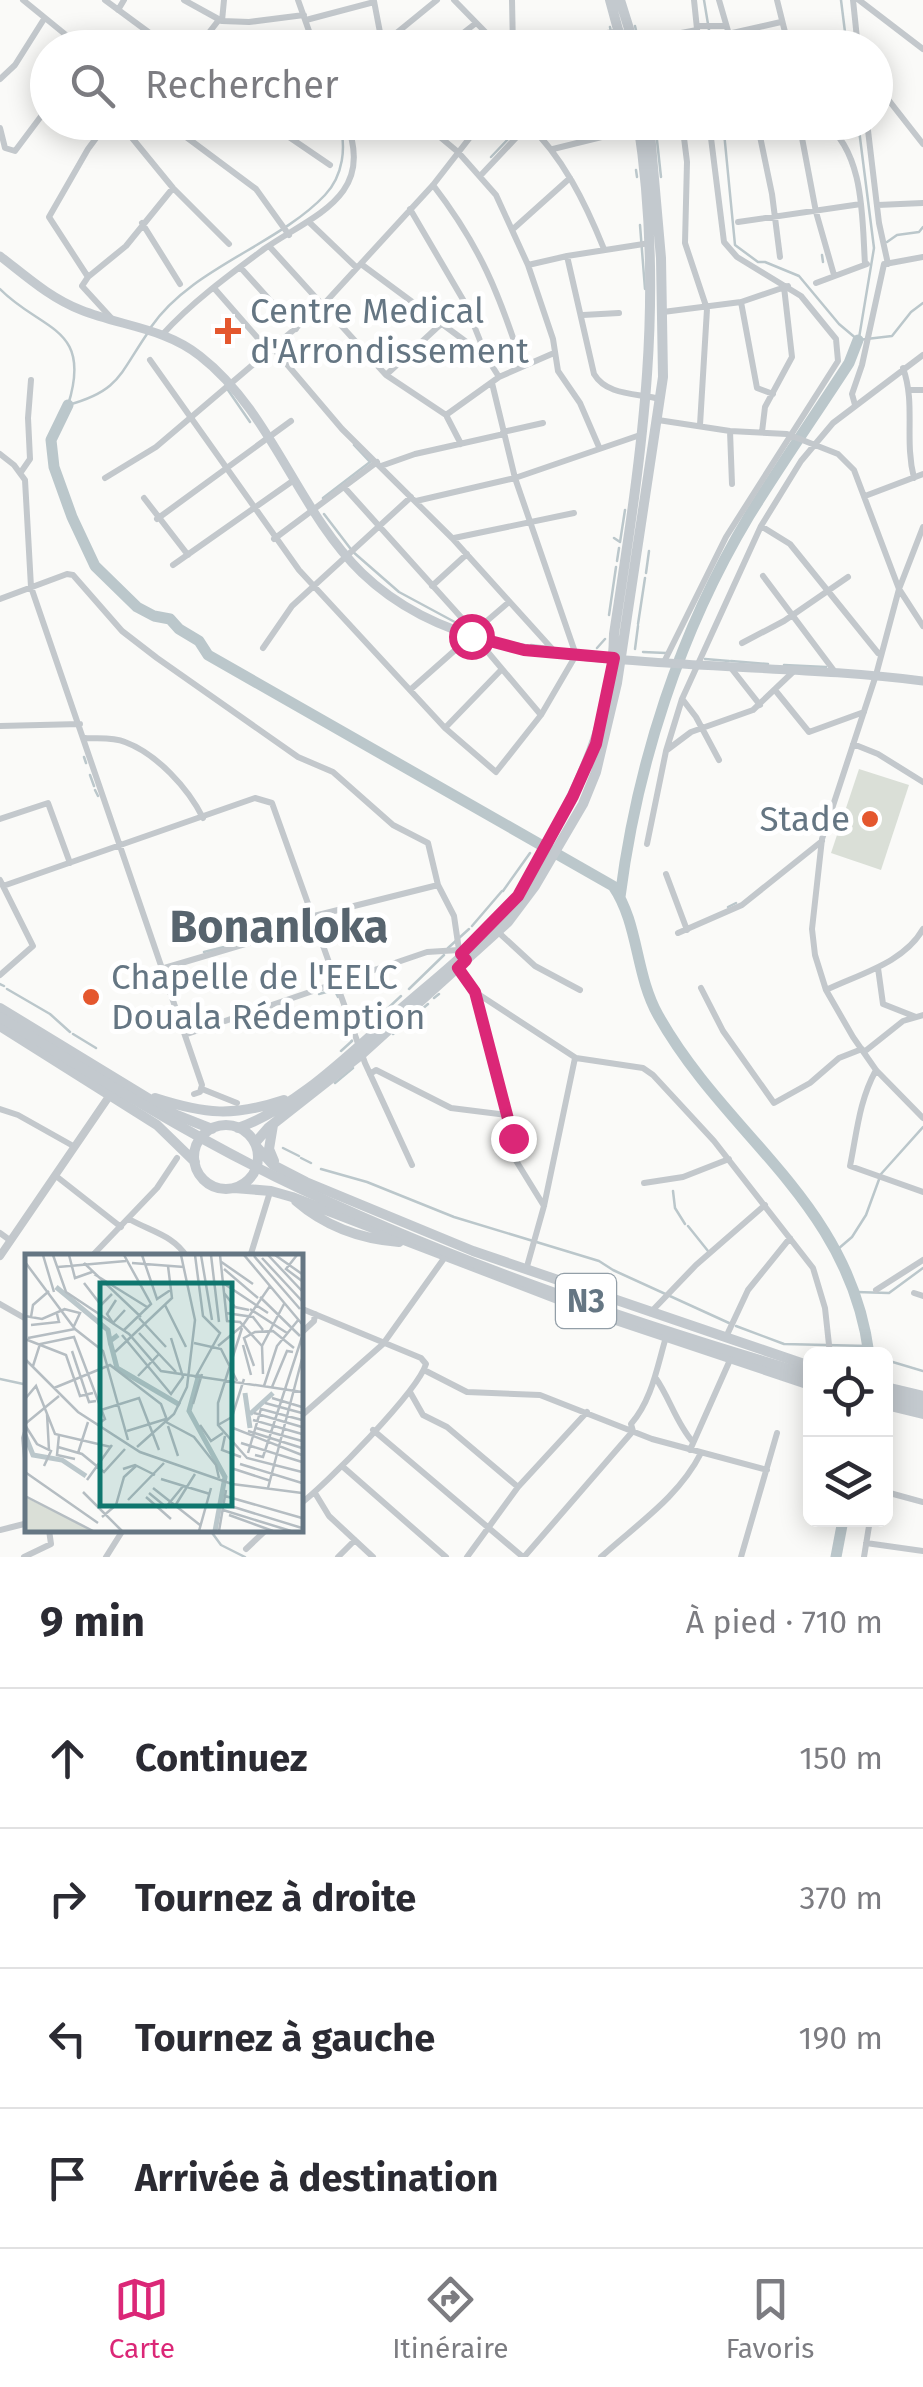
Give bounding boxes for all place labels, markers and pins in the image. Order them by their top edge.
place label: Centre Medical d'Arrondissement [250,290,529,372]
marker: Centre Medical d'Arrondissement [215,318,241,344]
place label: Stade [759,798,850,840]
marker: Stade [859,808,881,830]
place label: Chapelle de l'EELC Douala Rédemption [111,956,425,1038]
marker: Chapelle de l'EELC Douala Rédemption [80,986,102,1008]

